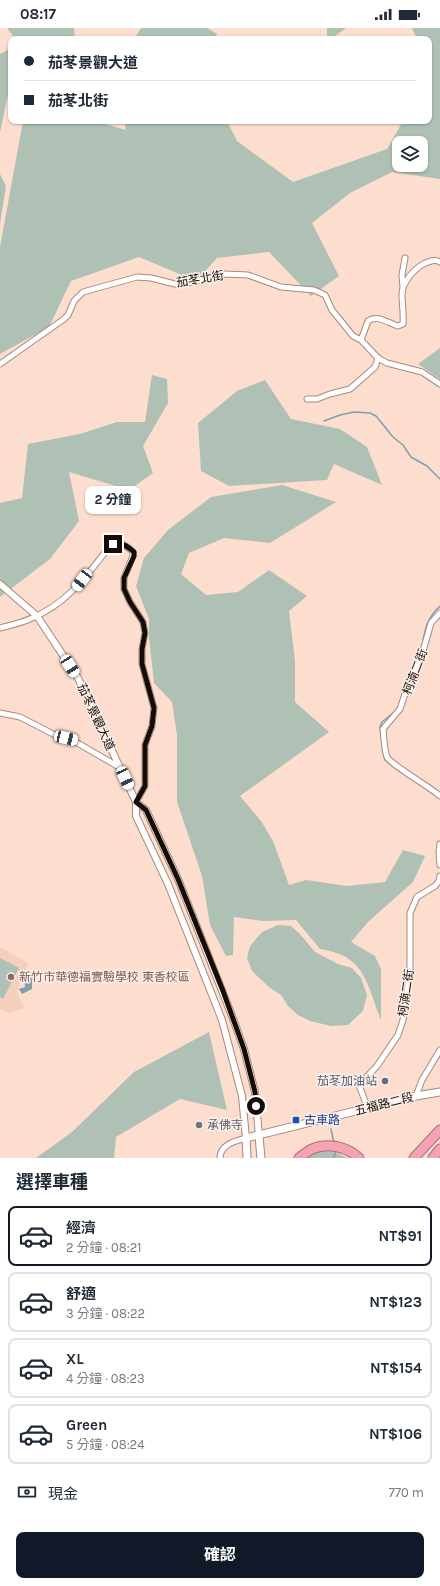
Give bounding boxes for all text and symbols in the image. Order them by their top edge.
text: 08:17 [20,5,56,23]
text: 茄苳景觀大道 [48,54,138,72]
text: 茄苳北街 [48,92,108,110]
map controls [392,136,428,172]
button: layers [392,136,428,172]
street label: 茄苳北街 [175,268,225,290]
callout: 2 分鐘 [85,486,141,514]
text: 2 分鐘 [94,492,132,507]
route end [104,535,122,553]
car [70,567,94,593]
street label: 柯湳二街 [400,647,430,697]
car [58,653,82,679]
street label: 茄苳景觀大道 [74,681,118,753]
car [53,729,79,747]
car [114,765,136,791]
street label: 柯湳二街 [396,968,416,1018]
place label: 新竹市華德福實驗學校 東香校區 [19,970,190,984]
marker: 新竹市華德福實驗學校 東香校區 [6,972,16,982]
place label: 茄苳加油站 [317,1074,377,1088]
marker: 茄苳加油站 [380,1076,390,1086]
street label: 五福路二段 [353,1090,415,1118]
route start [247,1097,265,1115]
place label: 古車路 [304,1113,340,1127]
marker: 古車路 [291,1115,301,1125]
place label: 承佛寺 [207,1118,243,1132]
marker: 承佛寺 [194,1120,204,1130]
text: 選擇車種 [16,1171,88,1193]
icon: car [18,1218,54,1254]
text: 經濟 [66,1219,96,1237]
text: NT$91 [378,1227,422,1245]
text: 2 分鐘 · 08:21 [66,1240,142,1255]
icon: car [18,1284,54,1320]
text: 舒適 [66,1285,96,1303]
text: NT$123 [369,1293,422,1311]
text: 3 分鐘 · 08:22 [66,1306,145,1321]
icon: car [18,1350,54,1386]
text: XL [66,1350,84,1368]
text: NT$154 [370,1359,422,1377]
text: 4 分鐘 · 08:23 [66,1371,145,1386]
icon: car [18,1416,54,1452]
text: Green [66,1416,107,1434]
text: NT$106 [369,1425,422,1443]
text: 5 分鐘 · 08:24 [66,1437,144,1452]
icon: cash [16,1481,38,1503]
text: 現金 [48,1485,78,1503]
text: 770 m [389,1485,424,1500]
button: 確認 [16,1532,424,1578]

